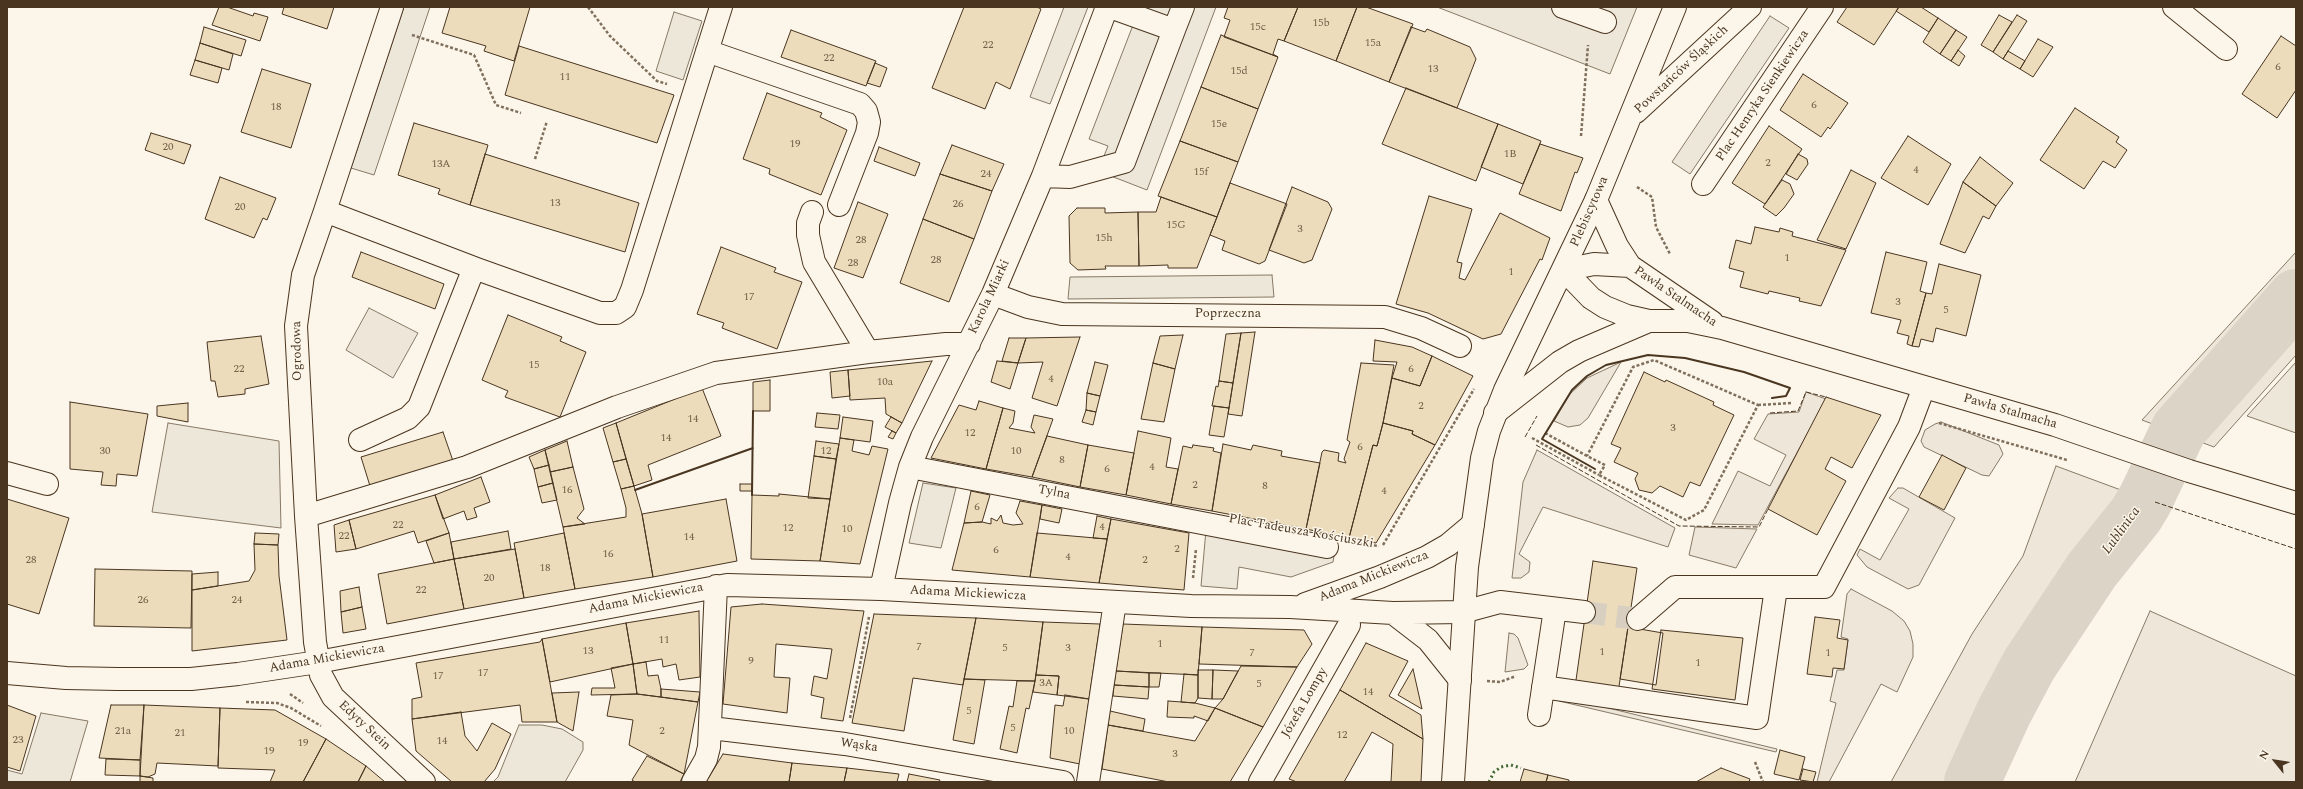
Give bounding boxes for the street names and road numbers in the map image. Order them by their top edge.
street label: Powstańców Śląskich [1632,22,1732,118]
street label: Plac Henryka Sienkiewicza [1713,27,1813,165]
street label: Plebiscytowa [1567,174,1613,250]
street label: Karola Miarki [966,257,1014,337]
street label: Pawła Stalmacha [1630,263,1720,331]
street label: Poprzeczna [1195,306,1261,322]
street label: Ogrodowa [290,321,306,381]
street label: Pawła Stalmacha [1961,391,2059,433]
street label: Tylna [1036,482,1072,504]
street label: Plac Tadeusza Kościuszki [1227,512,1375,552]
street label: Adama Mickiewicza [1317,548,1431,606]
street label: Adama Mickiewicza [587,580,705,618]
street label: Adama Mickiewicza [909,583,1027,605]
street label: Adama Mickiewicza [268,641,386,677]
street label: Józefa Lompy [1279,665,1331,741]
street label: Edyty Stein [335,698,393,754]
street label: Wąska [839,736,879,756]

